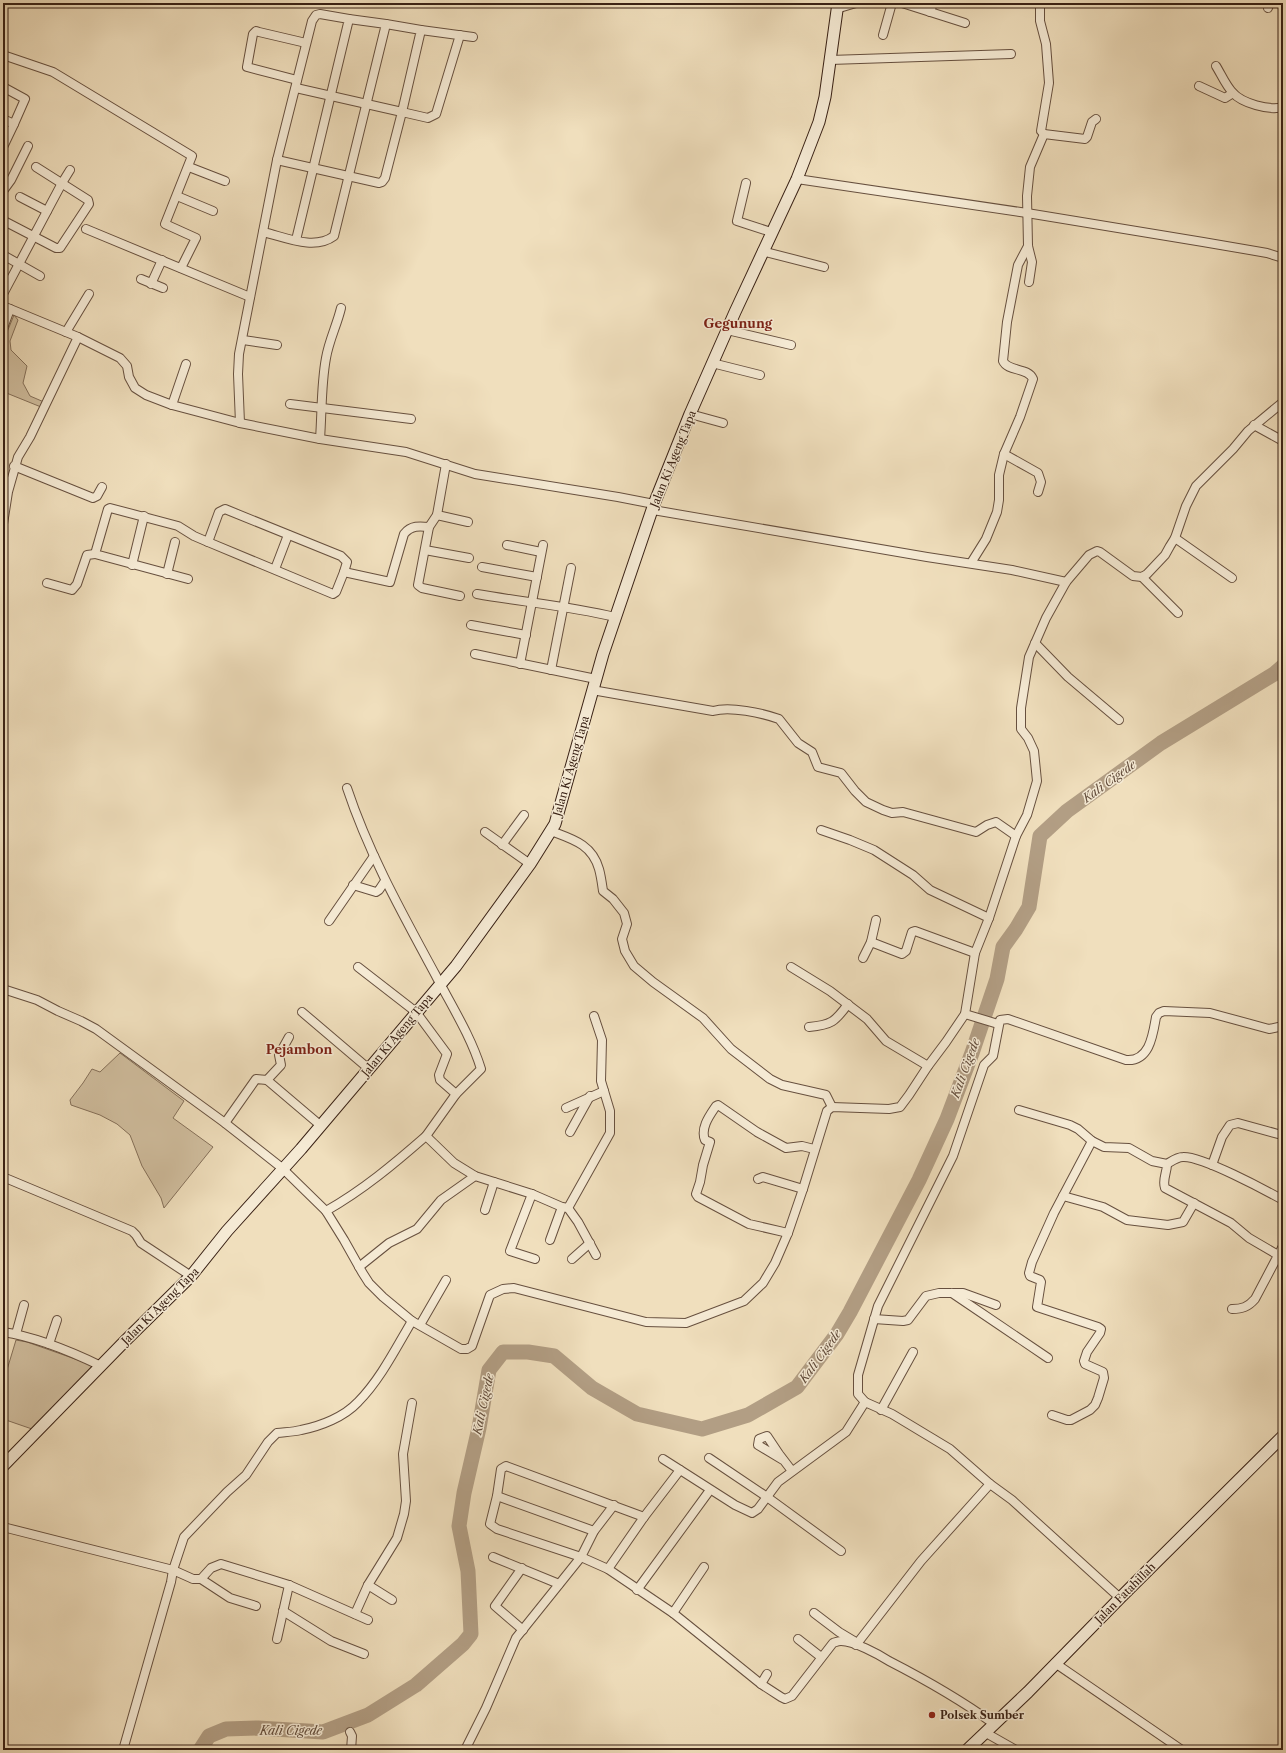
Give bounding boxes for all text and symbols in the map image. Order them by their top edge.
district label: Gegunung [704,315,773,331]
street label: Jalan Ki Ageng Tapa [646,408,699,512]
street label: Jalan Ki Ageng Tapa [549,714,592,820]
water label: Kali Cigede [1079,756,1140,806]
street label: Jalan Ki Ageng Tapa [357,991,436,1081]
water label: Kali Cigede [947,1035,983,1101]
district label: Pejambon [266,1041,332,1057]
street label: Jalan Ki Ageng Tapa [117,1264,202,1349]
water label: Kali Cigede [795,1325,845,1386]
water label: Kali Cigede [469,1371,497,1437]
street label: Jalan Fatahillah [1090,1560,1158,1628]
place label: Polsek Sumber [940,1708,1025,1722]
marker: Polsek Sumber [927,1710,937,1720]
water label: Kali Cigede [259,1723,323,1738]

